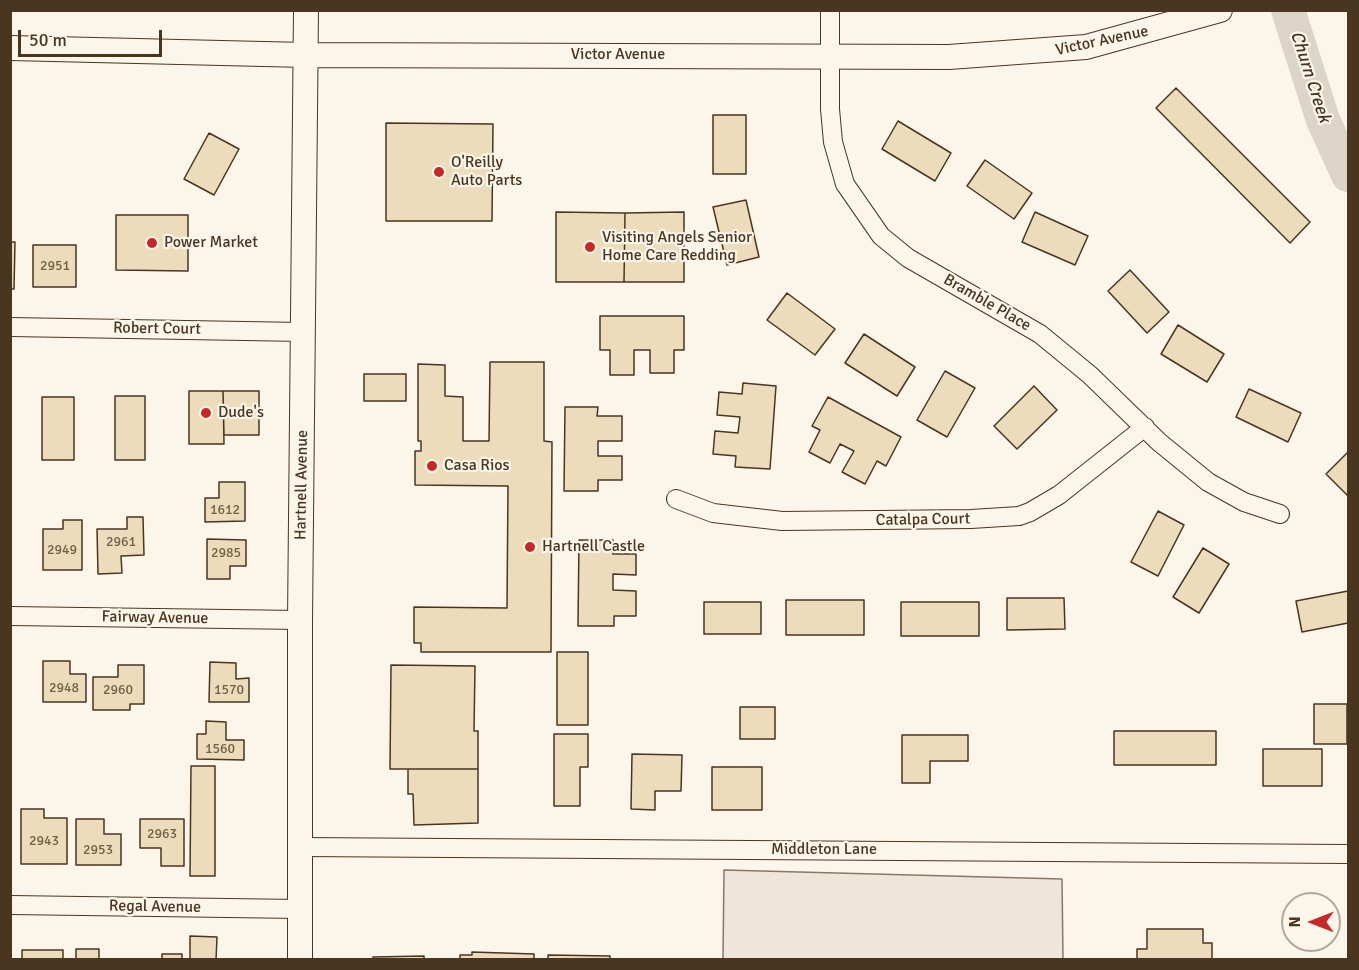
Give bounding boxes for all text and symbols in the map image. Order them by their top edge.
scale bar [21,18,165,56]
street label: Victor Avenue [1054,22,1150,60]
water label: Churn Creek [1285,28,1335,126]
text: 50 m [29,29,67,51]
street label: Victor Avenue [571,45,665,65]
place label: O'Reilly Auto Parts [451,153,522,191]
marker: O'Reilly Auto Parts [432,165,446,179]
place label: Visiting Angels Senior Home Care Redding [602,228,752,266]
place label: Power Market [164,233,258,253]
marker: Power Market [145,236,159,250]
marker: Visiting Angels Senior Home Care Redding [583,240,597,254]
house number: 2951 [40,258,70,274]
street label: Bramble Place [940,270,1034,336]
street label: Robert Court [113,319,201,339]
place label: Dude's [218,403,264,423]
marker: Dude's [199,406,213,420]
street label: Hartnell Avenue [291,430,313,540]
place label: Casa Rios [444,456,510,476]
marker: Casa Rios [425,459,439,473]
house number: 1612 [210,502,240,518]
street label: Catalpa Court [876,510,970,530]
house number: 2961 [106,534,136,550]
place label: Hartnell Castle [542,537,645,557]
marker: Hartnell Castle [523,540,537,554]
house number: 2949 [47,542,77,558]
house number: 2985 [211,545,241,561]
street label: Fairway Avenue [101,607,209,629]
house number: 2948 [49,680,79,696]
house number: 2960 [103,682,133,698]
house number: 1570 [214,682,244,698]
house number: 1560 [205,741,235,757]
house number: 2963 [147,826,177,842]
house number: 2943 [29,833,59,849]
street label: Middleton Lane [771,840,877,860]
house number: 2953 [83,842,113,858]
north arrow [1281,892,1341,952]
street label: Regal Avenue [109,897,201,917]
text: N [1285,916,1305,928]

